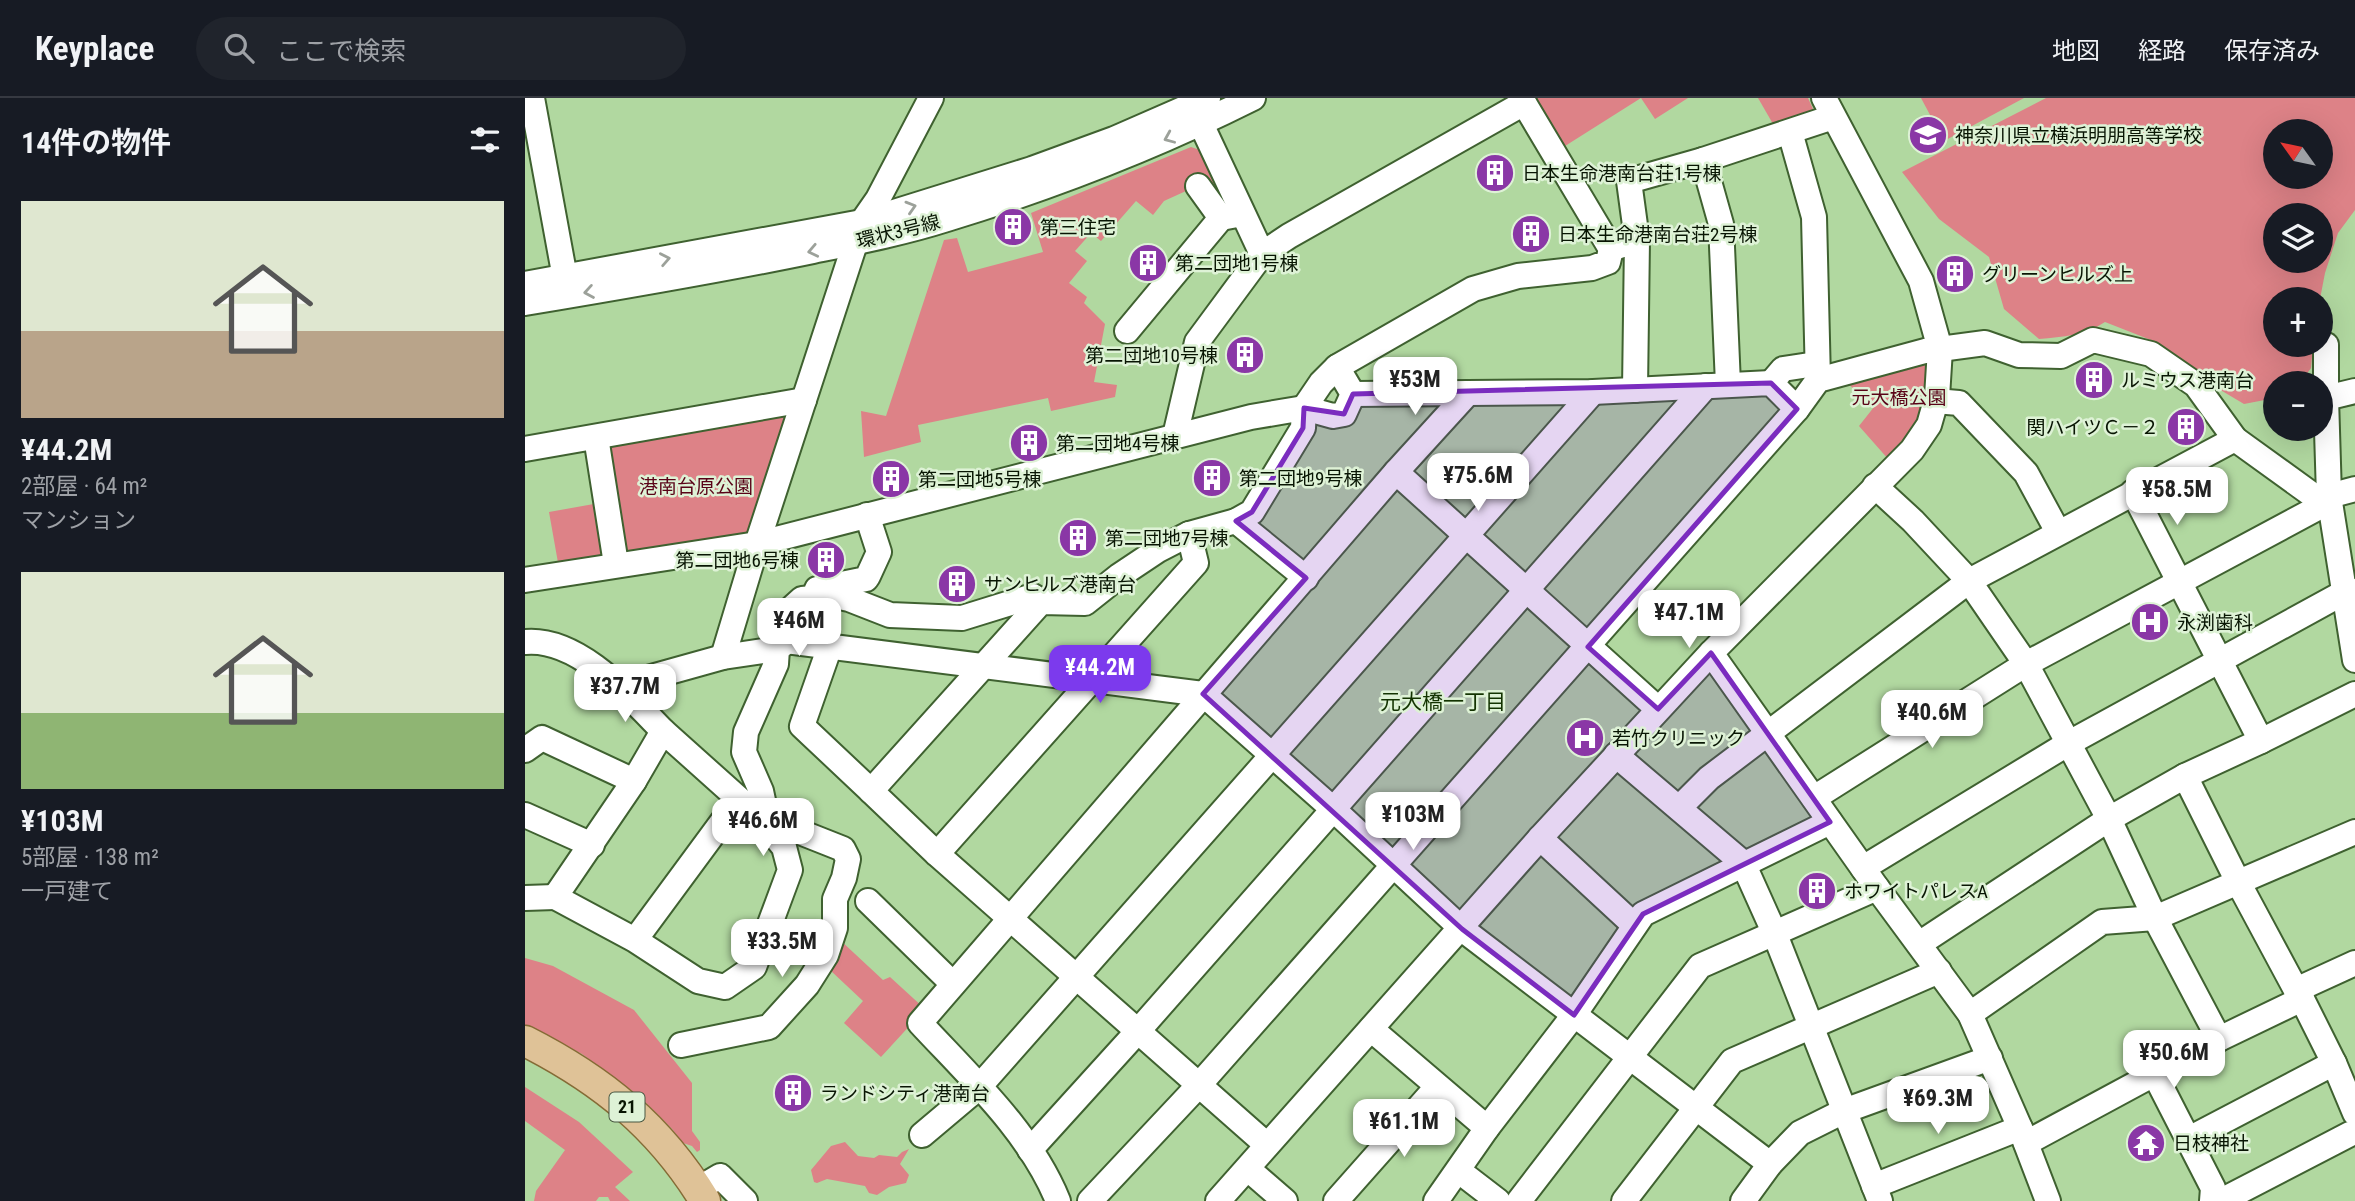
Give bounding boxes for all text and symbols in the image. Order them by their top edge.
search box [196,17,686,80]
text: Keyplace [35,29,154,68]
icon: search [220,29,258,67]
text: ここで検索 [276,36,406,66]
text: 地図 [2052,37,2100,65]
text: 経路 [2138,37,2186,65]
text: 保存済み [2224,37,2320,65]
school or university icon: 神奈川県立横浜明朋高等学校 [1907,114,1949,156]
north arrow [2263,119,2333,189]
map controls [2263,119,2333,441]
icon: filters [466,121,504,159]
place label: 神奈川県立横浜明朋高等学校 [1955,124,2202,147]
text: 14件の物件 [21,125,171,160]
one-way arrow [1164,129,1176,143]
building icon: 日本生命港南台荘1号棟 [1474,152,1516,194]
place label: 日本生命港南台荘1号棟 [1522,162,1721,185]
one-way arrow [905,201,917,216]
button: layers [2263,203,2333,273]
building icon: 第三住宅 [992,206,1034,248]
street label: 環状3号線 [854,210,942,253]
building icon: 日本生命港南台荘2号棟 [1510,213,1552,255]
place label: 第三住宅 [1040,216,1116,239]
place label: 日本生命港南台荘2号棟 [1558,223,1757,246]
building icon: 第二団地1号棟 [1127,242,1169,284]
one-way arrow [807,243,819,257]
icon: home [200,246,326,372]
place label: 第二団地1号棟 [1175,252,1298,275]
one-way arrow [659,253,671,268]
building icon: グリーンヒルズ上 [1934,253,1976,295]
place label: グリーンヒルズ上 [1982,263,2133,286]
one-way arrow [583,284,595,299]
button: + [2263,287,2333,357]
building icon: 第二団地10号棟 [1224,334,1266,376]
place label: 第二団地10号棟 [1085,344,1218,367]
pin: ¥53M [1374,358,1456,417]
building icon: ルミウス港南台 [2073,359,2115,401]
text: ¥53M [1389,366,1441,393]
place label: ルミウス港南台 [2121,369,2254,392]
button: − [2263,371,2333,441]
park label: 元大橋公園 [1851,386,1947,409]
building icon: 関ハイツＣ－２ [2165,406,2207,448]
place label: 関ハイツＣ－２ [2026,416,2159,439]
building icon: 第二団地4号棟 [1008,422,1050,464]
text: ¥44.2M [21,432,112,467]
place label: 第二団地4号棟 [1056,432,1179,455]
pin: ¥75.6M [1421,454,1535,513]
building icon: 第二団地9号棟 [1191,457,1233,499]
building icon: 第二団地5号棟 [870,458,912,500]
text: ¥75.6M [1443,462,1513,489]
place label: 第二団地9号棟 [1239,467,1362,490]
place label: 第二団地5号棟 [918,468,1041,491]
pin: ¥58.5M [2120,468,2234,527]
text: 2部屋 · 64 m² [21,473,147,500]
park label: 港南台原公園 [639,475,753,498]
text: ¥58.5M [2142,476,2212,503]
text: マンション [21,507,136,534]
building icon: 第二団地7号棟 [1057,517,1099,559]
place label: 第二団地7号棟 [1105,527,1228,550]
building icon: 第二団地6号棟 [805,539,847,581]
place label: 第二団地6号棟 [676,549,799,572]
building icon: サンヒルズ港南台 [936,563,978,605]
place label: サンヒルズ港南台 [984,573,1136,596]
pin: ¥47.1M [1632,590,1746,650]
pin: ¥46M [758,598,840,658]
text: ¥47.1M [1654,599,1724,626]
hospital icon: 永渕歯科 [2129,601,2171,643]
text: ¥46M [773,607,825,634]
place label: 永渕歯科 [2177,611,2253,634]
icon: home [200,617,326,743]
pin: ¥44.2M [1043,646,1157,705]
text: ¥44.2M [1065,654,1135,681]
pin: ¥37.7M [568,664,682,724]
text: ¥37.7M [590,673,660,700]
district label: 元大橋一丁目 [1380,690,1506,714]
pin: ¥40.6M [1875,690,1989,750]
text: ¥40.6M [1897,699,1967,726]
hospital icon: 若竹クリニック [1564,717,1606,759]
place label: 若竹クリニック [1612,727,1745,750]
pin: ¥103M [1364,792,1462,852]
pin: ¥46.6M [706,798,820,858]
text: ¥103M [1381,801,1445,828]
text: ¥103M [21,803,104,838]
text: ¥46.6M [728,807,798,834]
text: 5部屋 · 138 m² [21,844,159,871]
building icon: ホワイトパレスA [1796,870,1838,912]
text: 一戸建て [21,878,113,905]
place label: ホワイトパレスA [1844,880,1988,903]
pin: ¥33.5M [725,920,839,979]
text: ¥33.5M [747,928,817,955]
pin: ¥50.6M [2117,1030,2231,1090]
text: ¥50.6M [2139,1039,2209,1066]
building icon: ランドシティ港南台 [772,1072,814,1114]
pin: ¥69.3M [1881,1076,1995,1136]
place label: ランドシティ港南台 [820,1082,990,1105]
text: ¥69.3M [1903,1085,1973,1112]
road number: 21 [609,1092,644,1122]
pin: ¥61.1M [1347,1100,1461,1159]
text: ¥61.1M [1369,1108,1439,1135]
temple icon: 日枝神社 [2125,1122,2167,1164]
place label: 日枝神社 [2173,1132,2249,1155]

